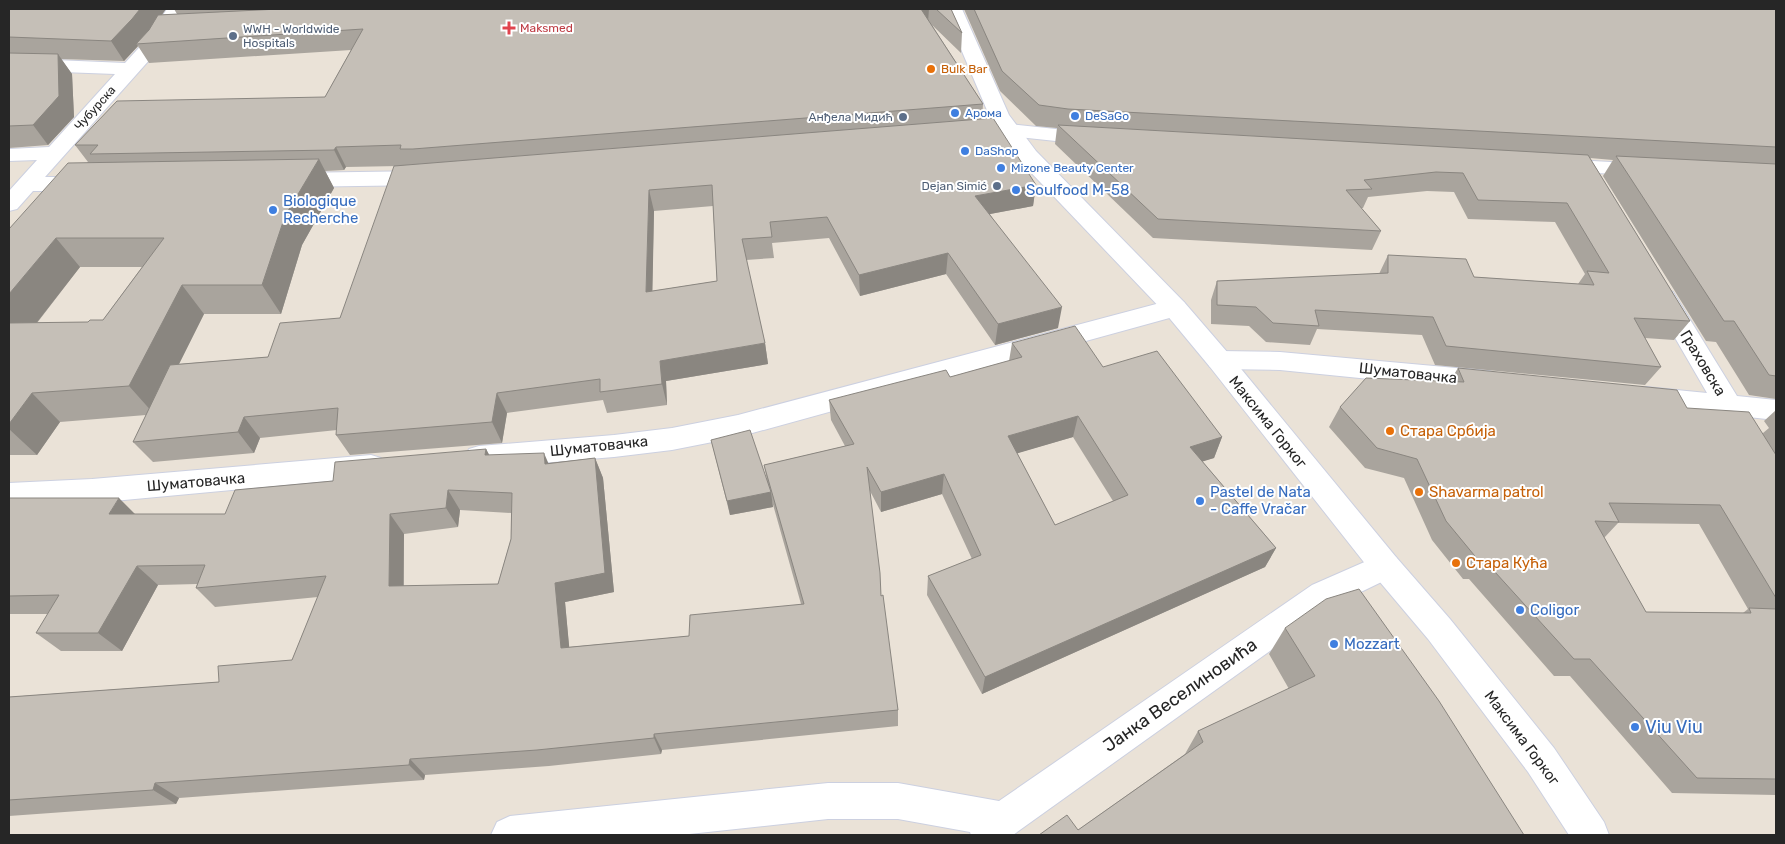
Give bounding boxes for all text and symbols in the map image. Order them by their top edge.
marker: Maksmed [502,21,516,35]
place label: Maksmed [520,21,573,35]
place label: WWH - Worldwide Hospitals [243,22,340,50]
marker: WWH - Worldwide Hospitals [227,30,239,42]
place label: Bulk Bar [941,62,988,76]
marker: Bulk Bar [925,63,937,75]
street label: Чубурска [71,83,119,133]
place label: Арома [965,106,1002,120]
marker: Арома [949,107,961,119]
place label: DeSaGo [1085,109,1129,123]
place label: Анђела Мидић [809,110,893,124]
marker: DeSaGo [1069,110,1081,122]
marker: Анђела Мидић [897,111,909,123]
place label: DaShop [975,144,1019,158]
marker: DaShop [959,145,971,157]
place label: Mizone Beauty Center [1011,161,1134,175]
marker: Mizone Beauty Center [995,162,1007,174]
place label: Dejan Simić [922,179,987,193]
marker: Dejan Simić [991,180,1003,192]
place label: Soulfood M-58 [1026,181,1129,199]
marker: Soulfood M-58 [1010,184,1022,196]
place label: Biologique Recherche [283,192,358,227]
marker: Biologique Recherche [267,204,279,216]
street label: Граховска [1676,327,1730,399]
street label: Шуматовачка [1358,359,1458,387]
street label: Максима Горког [1225,372,1311,472]
place label: Стара Србија [1400,422,1496,440]
marker: Стара Србија [1384,425,1396,437]
street label: Шуматовачка [549,432,649,460]
street label: Шуматовачка [146,469,246,495]
place label: Pastel de Nata - Caffe Vračar [1210,483,1311,518]
place label: Shavarma patrol [1429,483,1544,501]
marker: Shavarma patrol [1413,486,1425,498]
marker: Pastel de Nata - Caffe Vračar [1194,495,1206,507]
place label: Стара Кућа [1466,554,1547,572]
marker: Стара Кућа [1450,557,1462,569]
place label: Coligor [1530,601,1579,619]
marker: Coligor [1514,604,1526,616]
street label: Јанка Веселиновића [1099,633,1261,757]
place label: Mozzart [1344,635,1400,653]
marker: Mozzart [1328,638,1340,650]
street label: Максима Горког [1481,687,1564,789]
place label: Viu Viu [1645,716,1703,738]
marker: Viu Viu [1629,721,1641,733]

